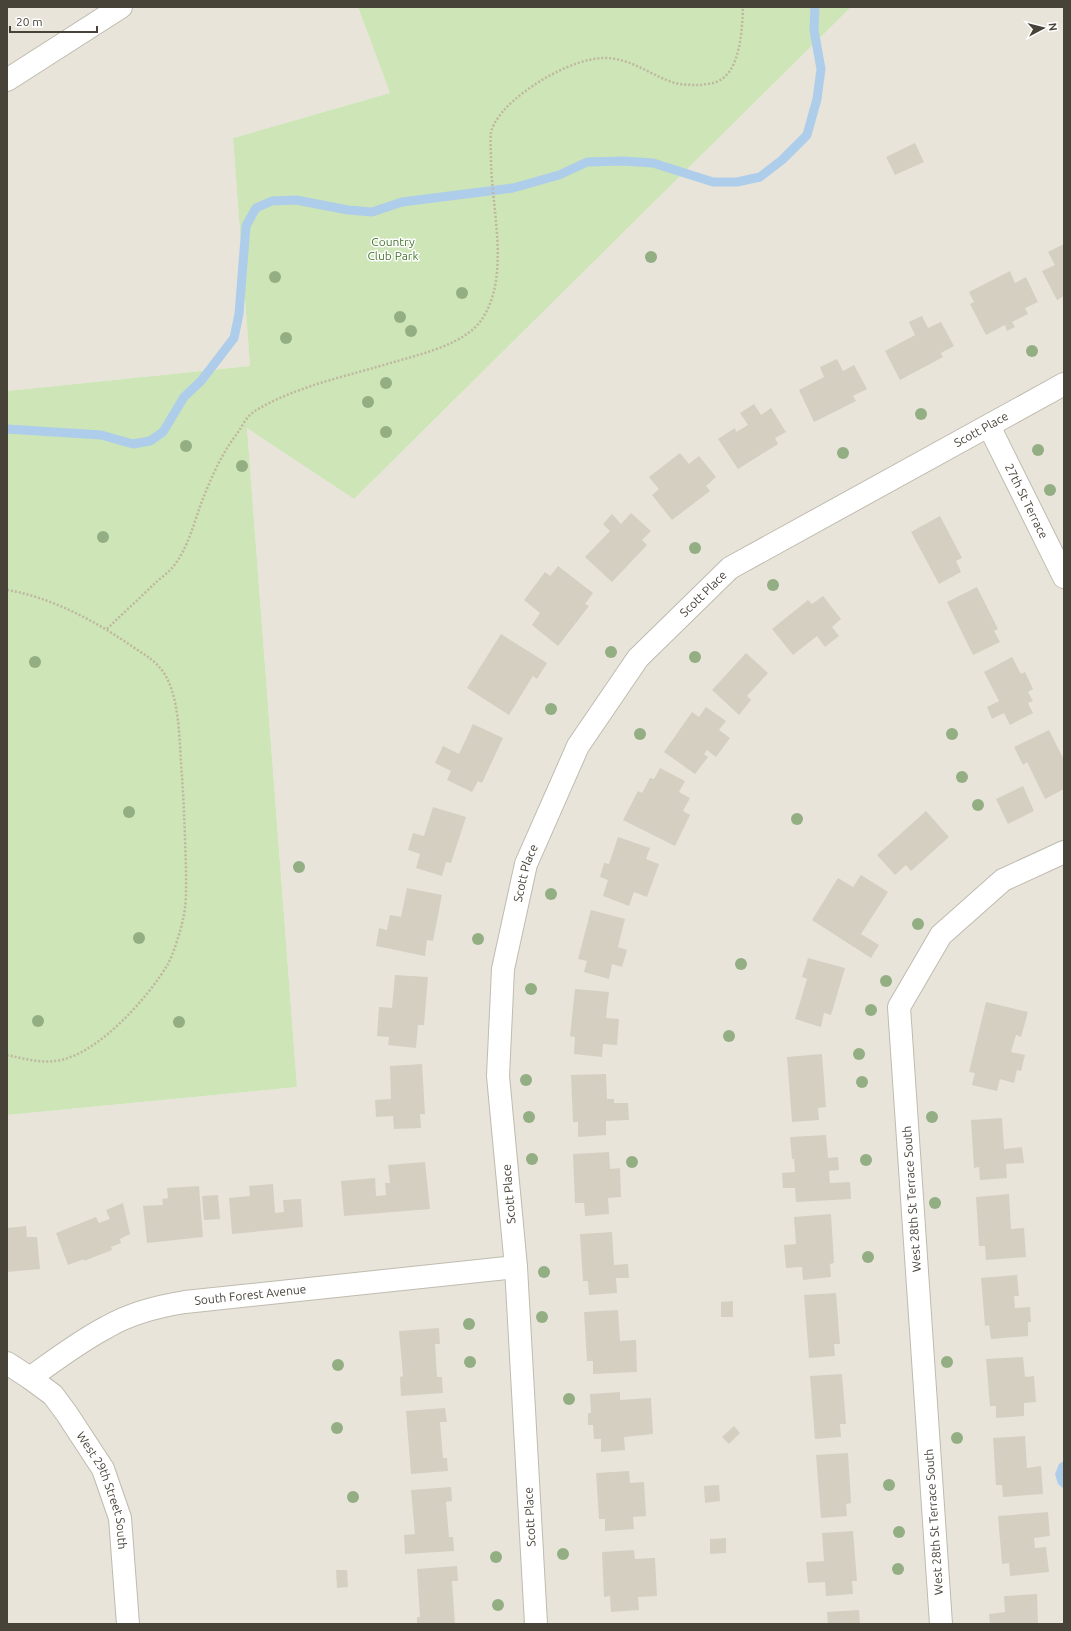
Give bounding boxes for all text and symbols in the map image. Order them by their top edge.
scale bar [10,8,97,34]
north arrow [1023,8,1063,48]
text: 20 m [16,15,43,28]
text: N [1046,22,1059,32]
park label: Country Club Park [368,235,418,262]
street label: Scott Place [952,409,1010,449]
street label: 27th St Terrace [1003,461,1051,541]
street label: Scott Place [677,568,729,619]
street label: Scott Place [511,842,540,903]
street label: West 28th St Terrace South [900,1126,923,1273]
street label: Scott Place [499,1164,518,1224]
street label: South Forest Avenue [194,1282,307,1307]
street label: West 29th Street South [74,1429,129,1550]
street label: West 28th St Terrace South [922,1449,945,1596]
street label: Scott Place [521,1487,538,1547]

